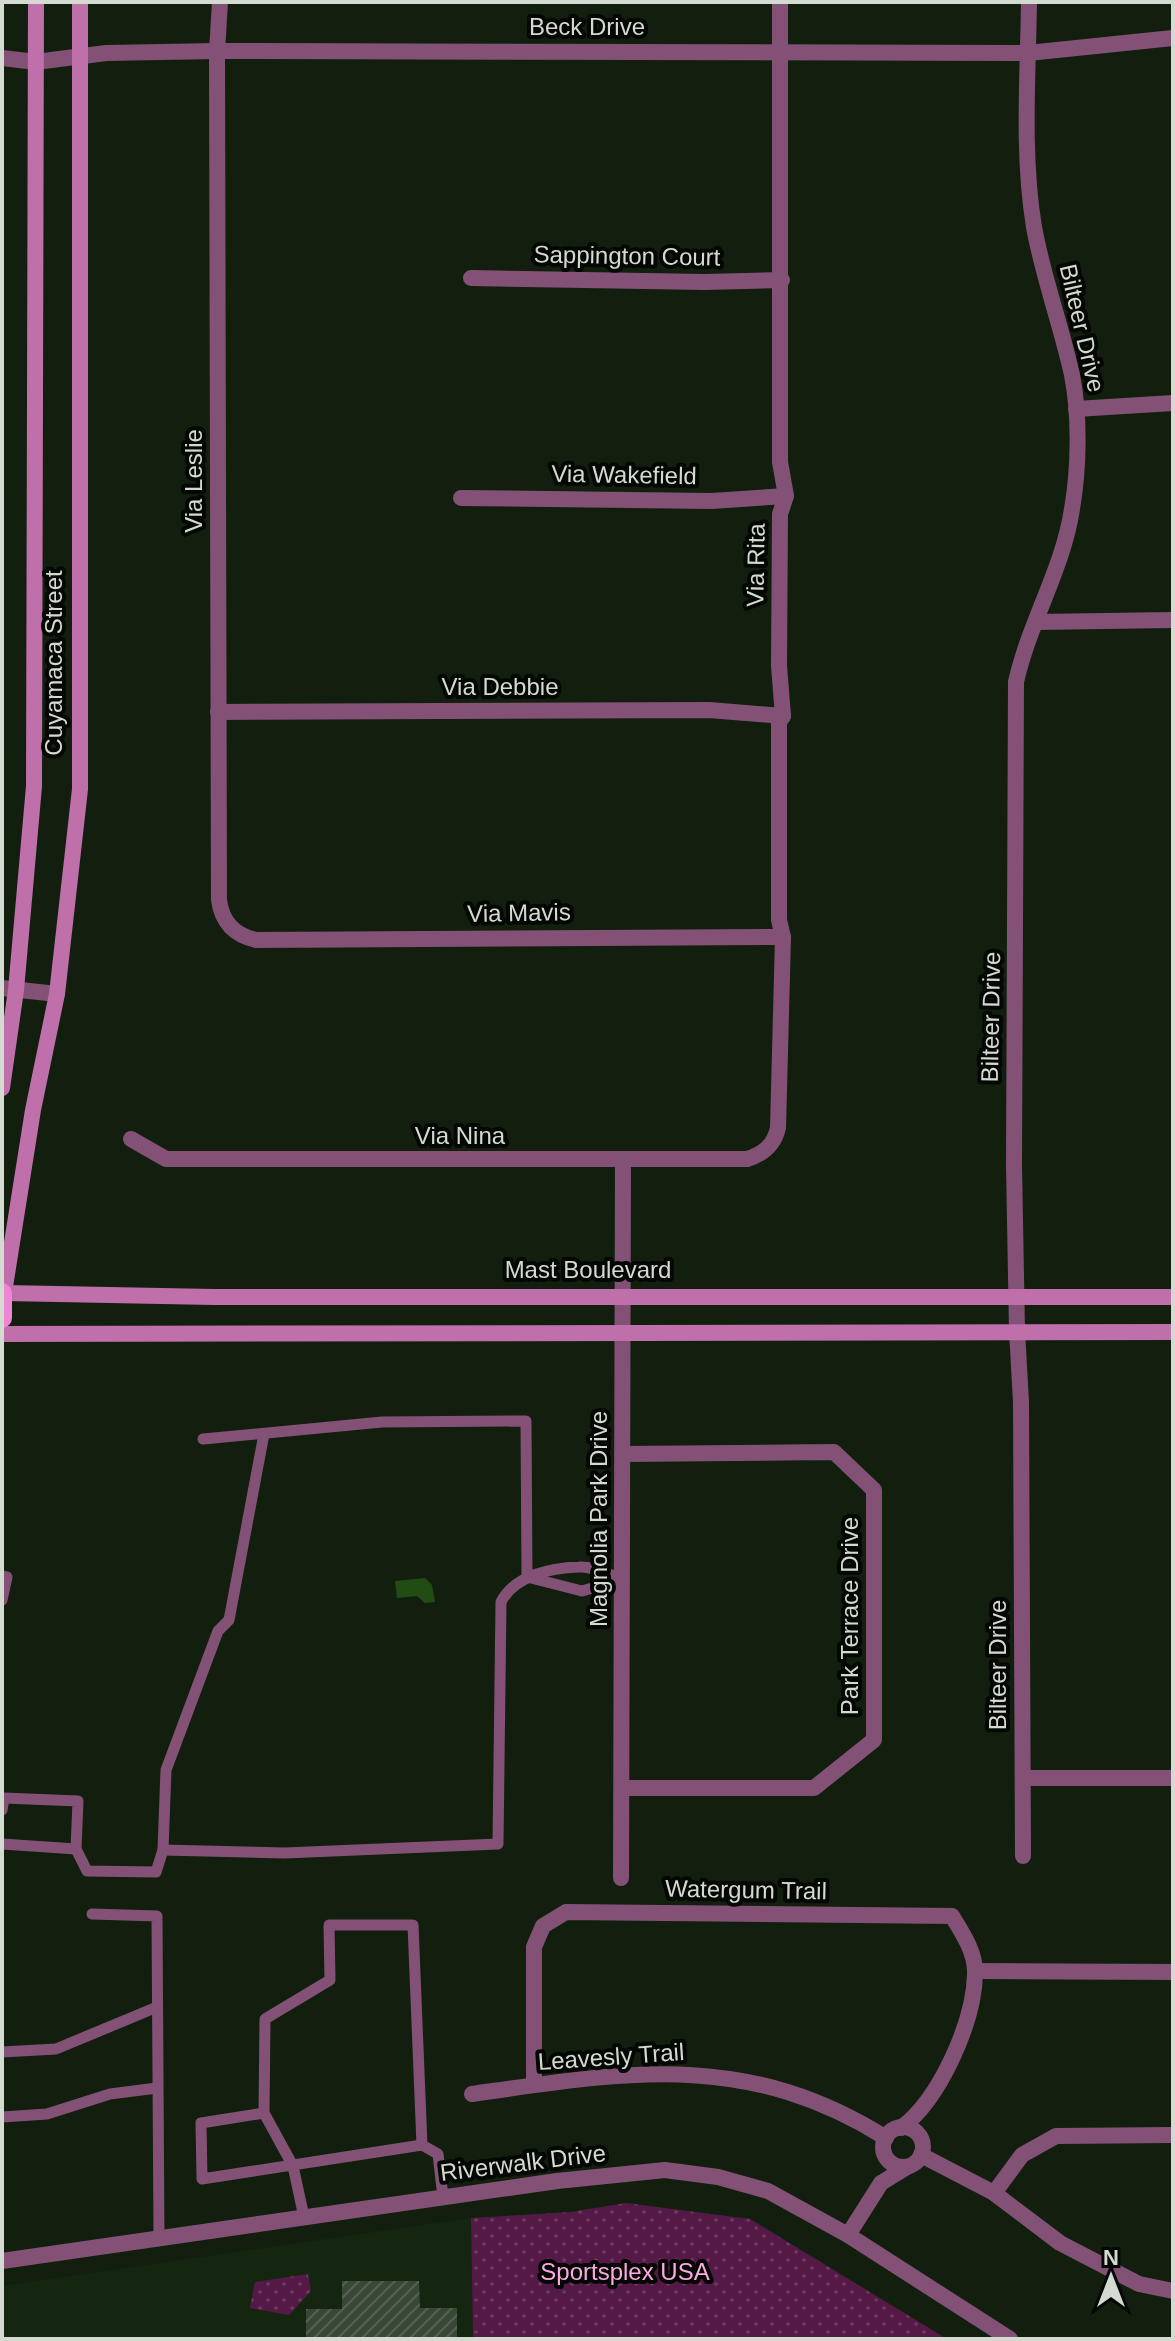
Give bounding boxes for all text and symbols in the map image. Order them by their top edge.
street label: Beck Drive [529,13,645,40]
street label: Sappington Court [533,240,721,271]
street label: Bilteer Drive [1055,261,1110,395]
street label: Via Leslie [180,429,207,533]
street label: Via Wakefield [551,460,697,489]
street label: Via Rita [741,522,770,607]
street label: Cuyamaca Street [40,570,67,756]
street label: Via Debbie [442,673,558,700]
street label: Via Mavis [467,898,571,927]
street label: Bilteer Drive [976,951,1005,1083]
street label: Via Nina [415,1122,506,1149]
street label: Mast Boulevard [505,1256,671,1283]
street label: Magnolia Park Drive [585,1411,612,1627]
street label: Park Terrace Drive [836,1517,863,1715]
street label: Bilteer Drive [984,1600,1011,1730]
street label: Watergum Trail [665,1875,827,1904]
street label: Leavesly Trail [537,2038,685,2075]
street label: Riverwalk Drive [439,2139,607,2186]
north arrow [1071,2237,1151,2317]
text: N [1103,2245,1119,2270]
park label: Sportsplex USA [540,2258,710,2285]

